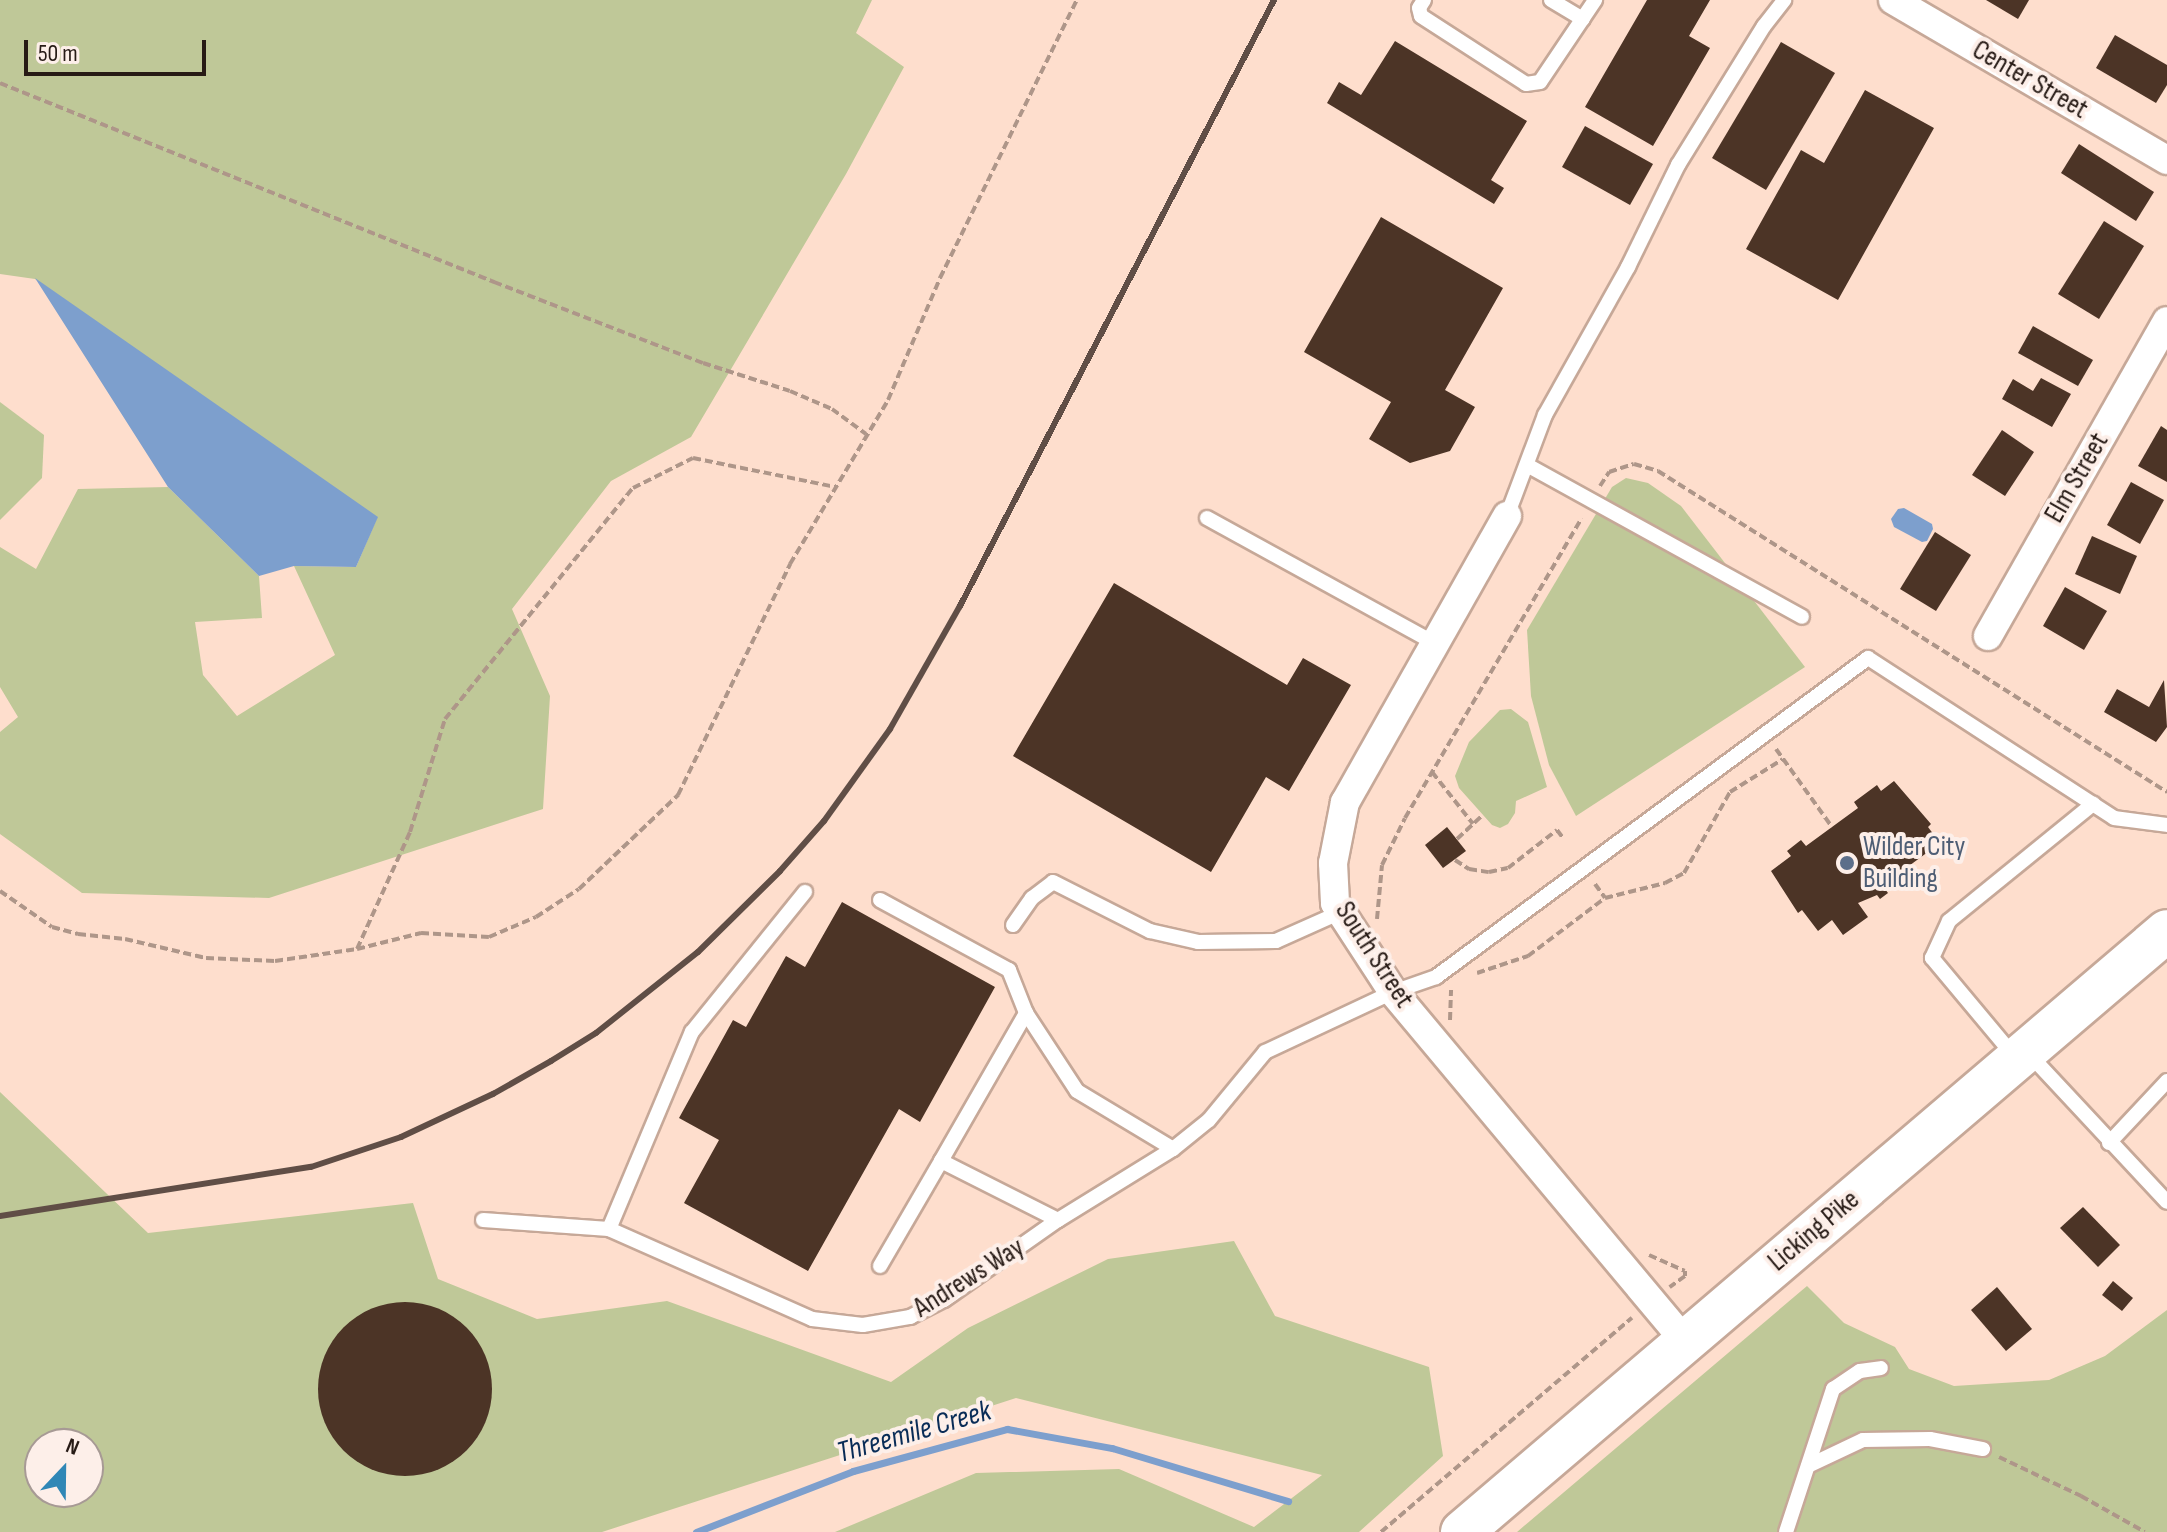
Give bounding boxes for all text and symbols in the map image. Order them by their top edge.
scale bar [28,24,210,74]
street label: Center Street [1966,33,2094,127]
text: 50 m [38,39,78,68]
street label: Elm Street [2038,427,2116,529]
place label: Wilder City Building [1863,830,1965,896]
marker: Wilder City Building [1838,854,1856,872]
street label: South Street [1327,896,1421,1014]
street label: Licking Pike [1762,1183,1866,1279]
street label: Andrews Way [908,1231,1030,1325]
water label: Threemile Creek [833,1393,995,1471]
north arrow [24,1428,104,1508]
text: N [62,1432,83,1462]

